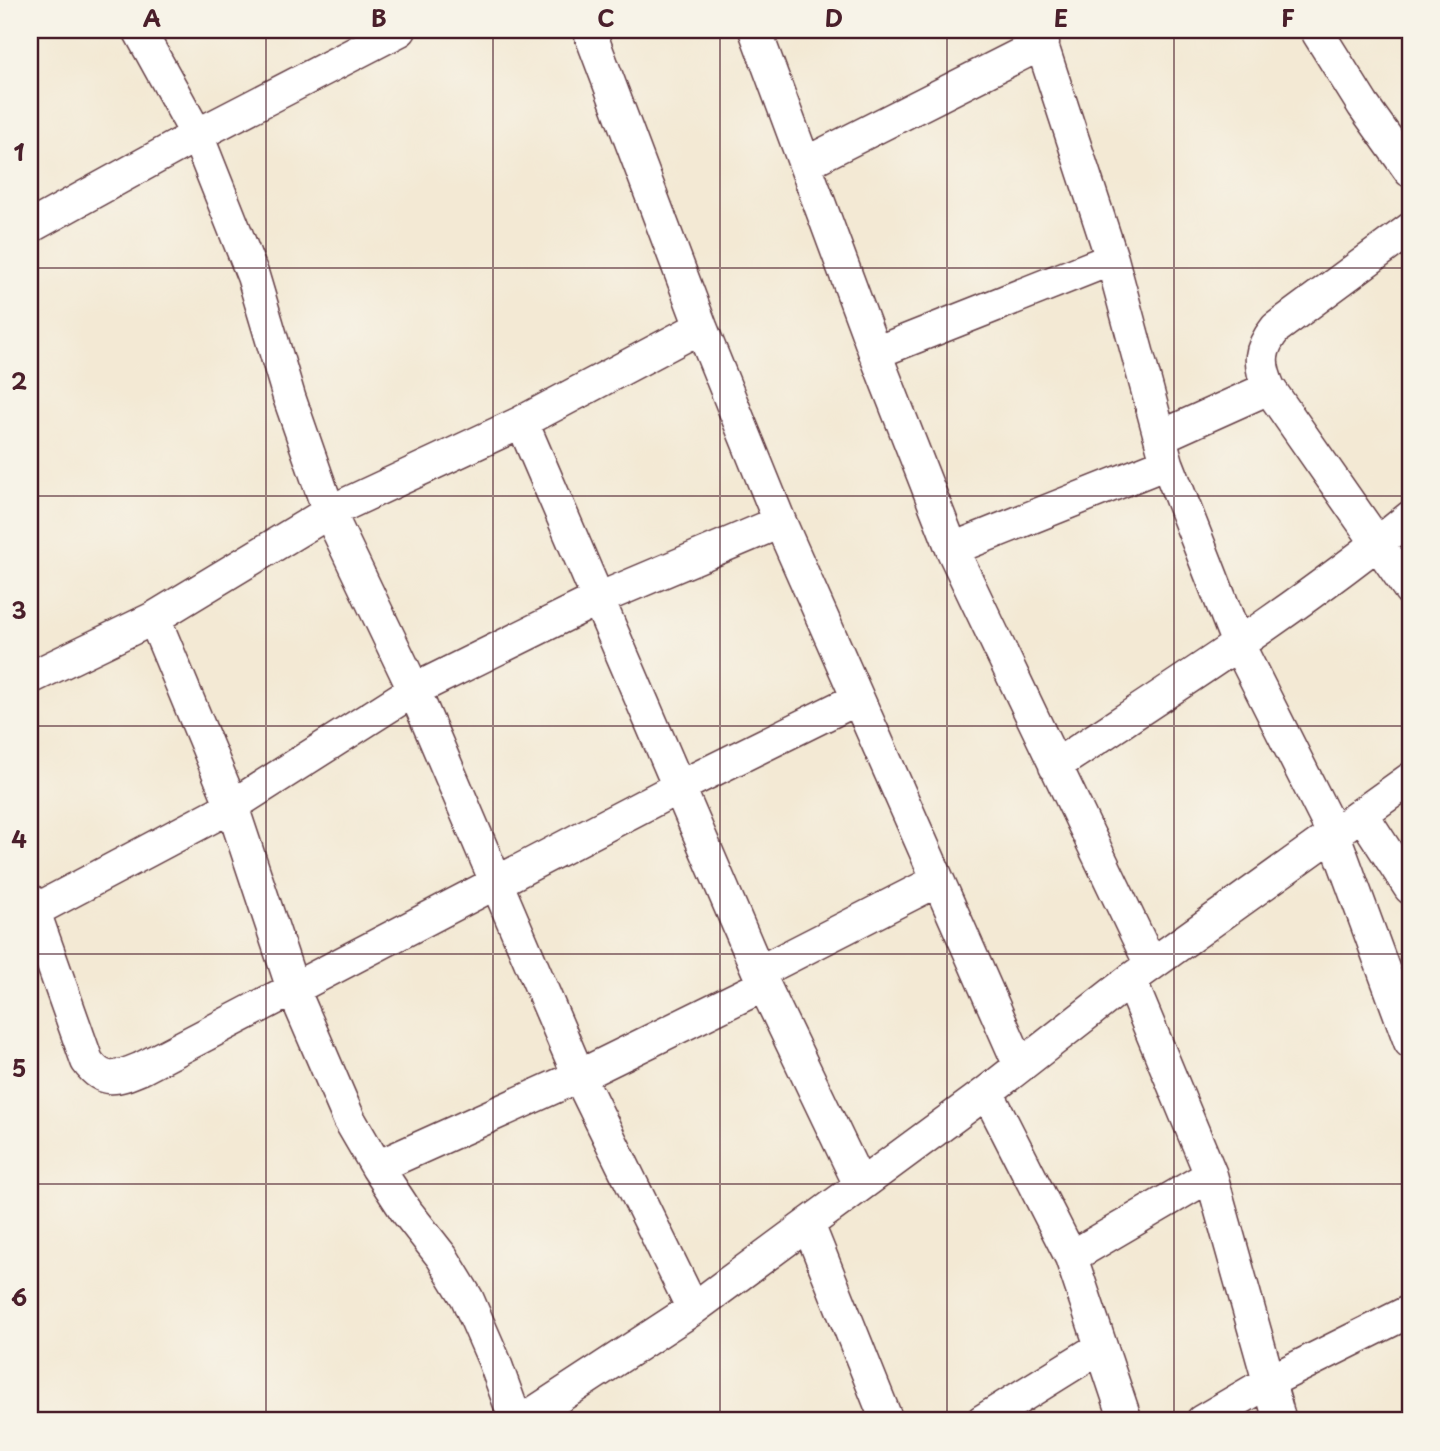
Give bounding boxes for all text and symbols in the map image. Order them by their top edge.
text: A [143,0,161,35]
text: B [371,0,387,35]
text: C [597,0,615,35]
text: D [825,0,843,35]
text: E [1054,0,1068,35]
text: F [1281,0,1295,35]
text: 1 [14,134,25,169]
text: 2 [11,363,27,398]
text: 3 [11,592,27,627]
text: 4 [11,821,27,856]
text: 5 [12,1050,26,1085]
text: 6 [11,1279,27,1314]

